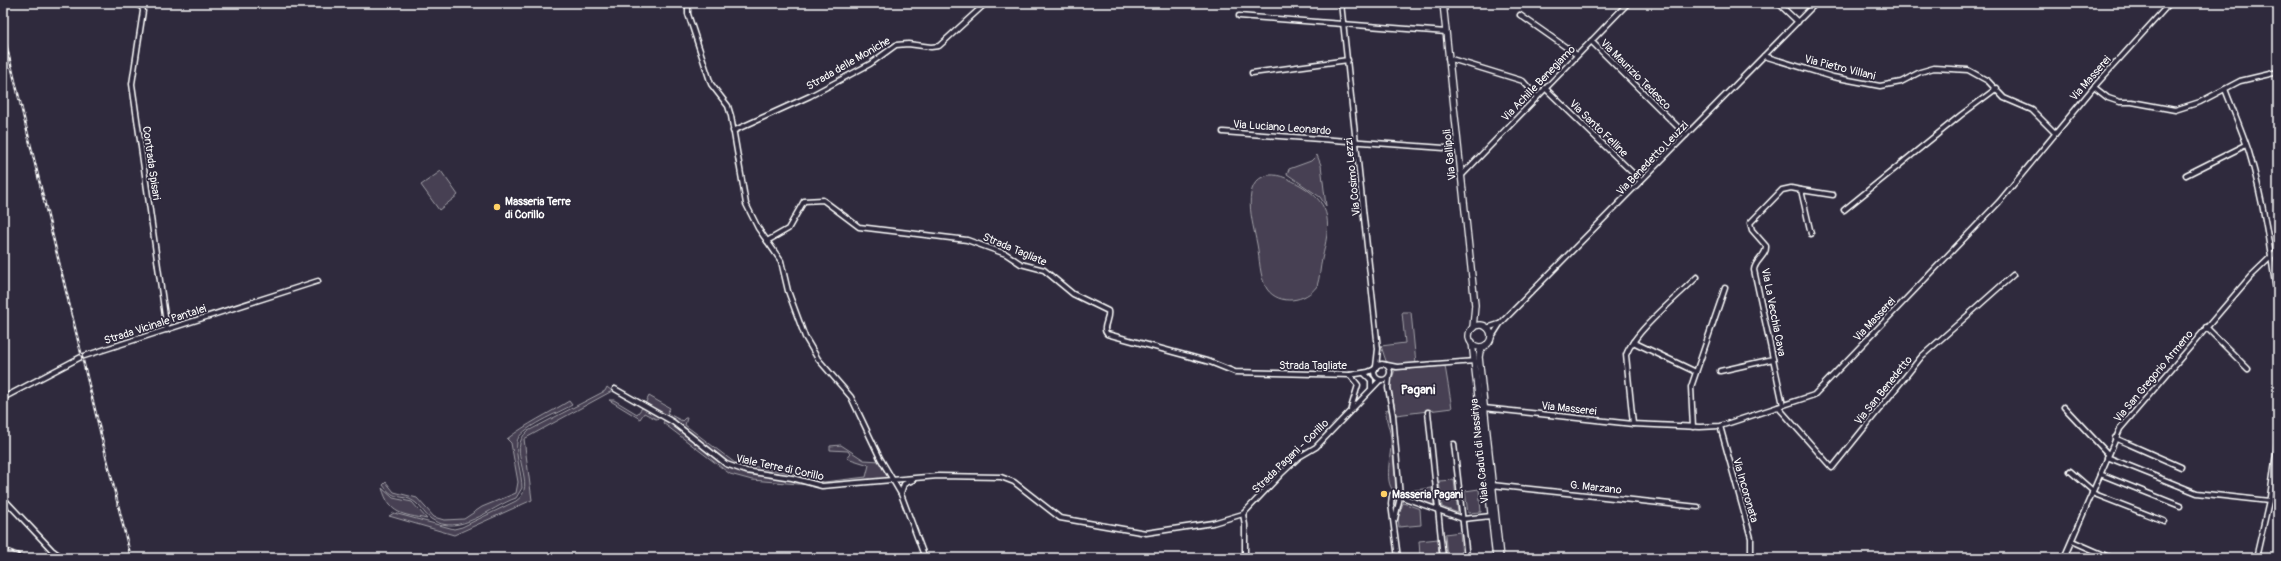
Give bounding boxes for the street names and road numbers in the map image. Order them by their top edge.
street label: Strada delle Moniche [804,34,893,93]
street label: Via Maurizio Tedesco [1598,36,1674,112]
street label: Via Achille Benegiamo [1499,43,1578,124]
street label: Via Pietro Villani [1803,52,1877,83]
street label: Via Masserei [2067,53,2113,104]
street label: Via Santo Felline [1567,97,1631,160]
street label: Via Luciano Leonardo [1232,118,1332,137]
street label: Via Benedetto Leuzzi [1614,119,1691,198]
street label: Contrada Spisari [140,125,163,201]
street label: Via Gallipoli [1440,129,1459,181]
street label: Via Cosimo Lezzi [1342,137,1363,217]
street label: Strada Tagliate [981,230,1049,269]
street label: Via La Vecchia Cava [1759,267,1788,357]
street label: Via Masserei [1851,295,1898,344]
street label: Strada Vicinale Pantalei [102,302,208,347]
street label: Via San Gregorio Armeno [2111,328,2196,425]
street label: Via San Benedetto [1852,353,1915,427]
street label: Strada Tagliate [1279,359,1348,372]
street label: Viale Caduti di Nassiriya [1468,398,1491,504]
street label: Via Masserei [1541,399,1597,418]
street label: Strada Pagani - Corillo [1249,416,1331,496]
street label: Viale Terre di Corillo [735,452,825,483]
street label: Via Incoronata [1730,456,1761,524]
street label: G. Marzano [1569,478,1623,497]

